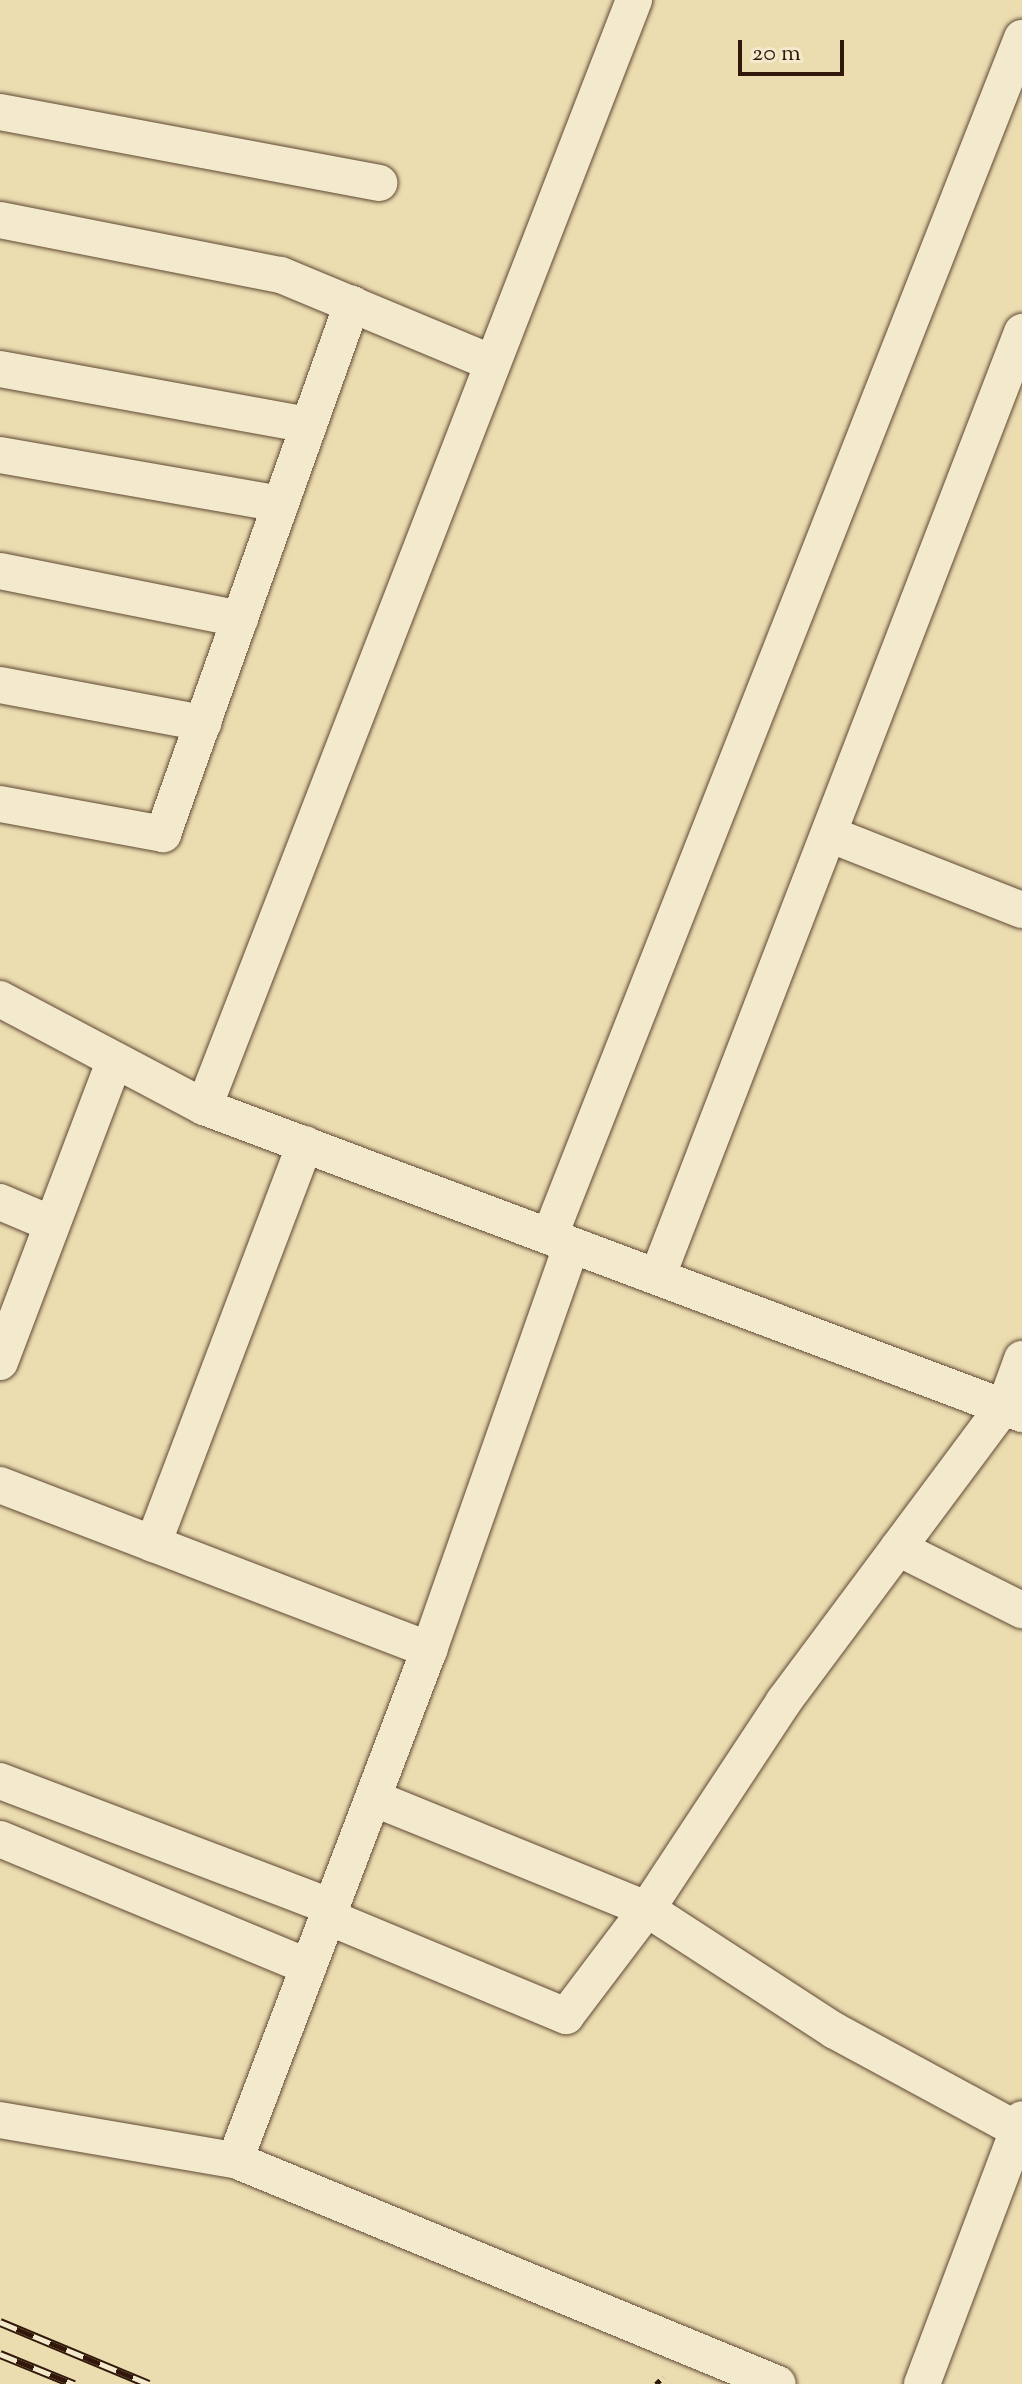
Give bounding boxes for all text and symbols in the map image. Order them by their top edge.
scale bar [742,24,848,74]
text: 20 m [752,37,801,71]

